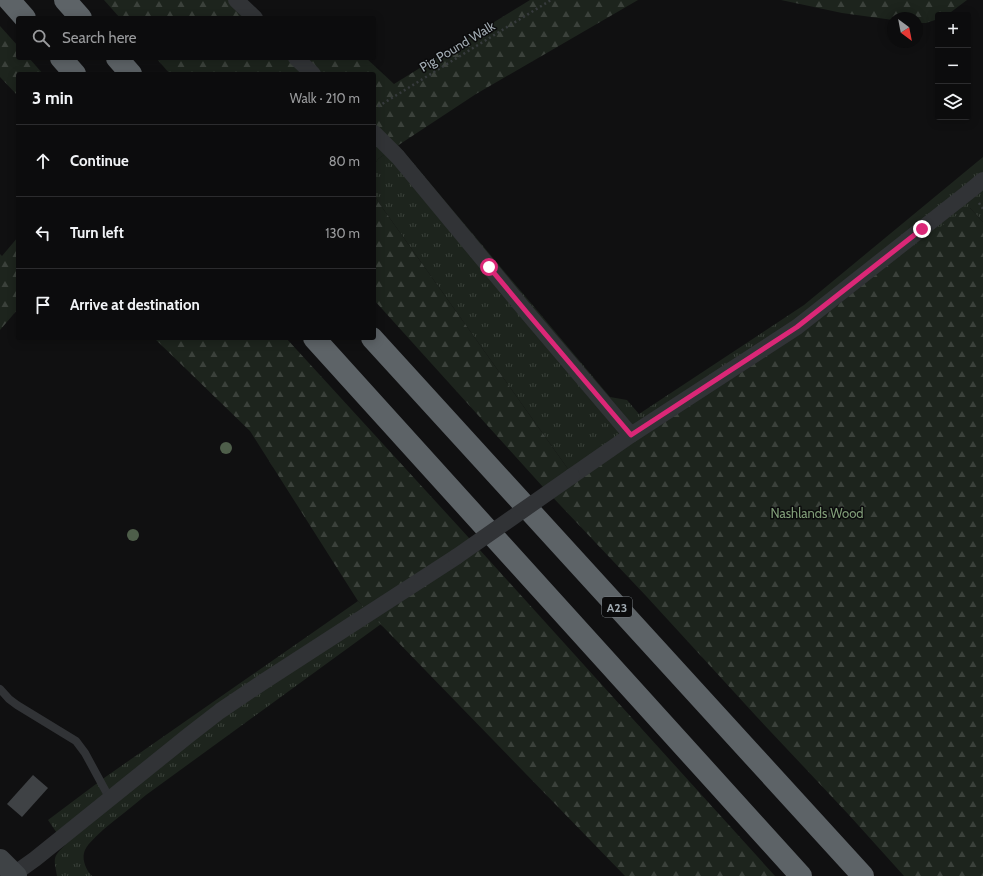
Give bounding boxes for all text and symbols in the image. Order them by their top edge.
north arrow [887,12,923,48]
map controls [935,12,971,120]
button: + [935,12,971,48]
search box [16,16,376,60]
street label: Pig Pound Walk [416,17,498,75]
icon: search [30,27,52,49]
text: Search here [62,29,137,47]
button: − [935,48,971,84]
button: layers [935,84,971,120]
text: 3 min [32,88,73,108]
text: Walk · 210 m [290,90,360,106]
icon: ahead [32,150,54,172]
text: Continue [70,152,129,170]
text: 80 m [329,153,360,169]
route end [913,220,931,238]
icon: left [32,222,54,244]
text: Turn left [70,224,124,242]
text: 130 m [325,225,360,241]
route start [480,258,498,276]
icon: arrive [32,294,54,316]
text: Arrive at destination [70,296,200,314]
park label: Nashlands Wood [770,505,864,521]
road number: A23 [602,597,632,617]

